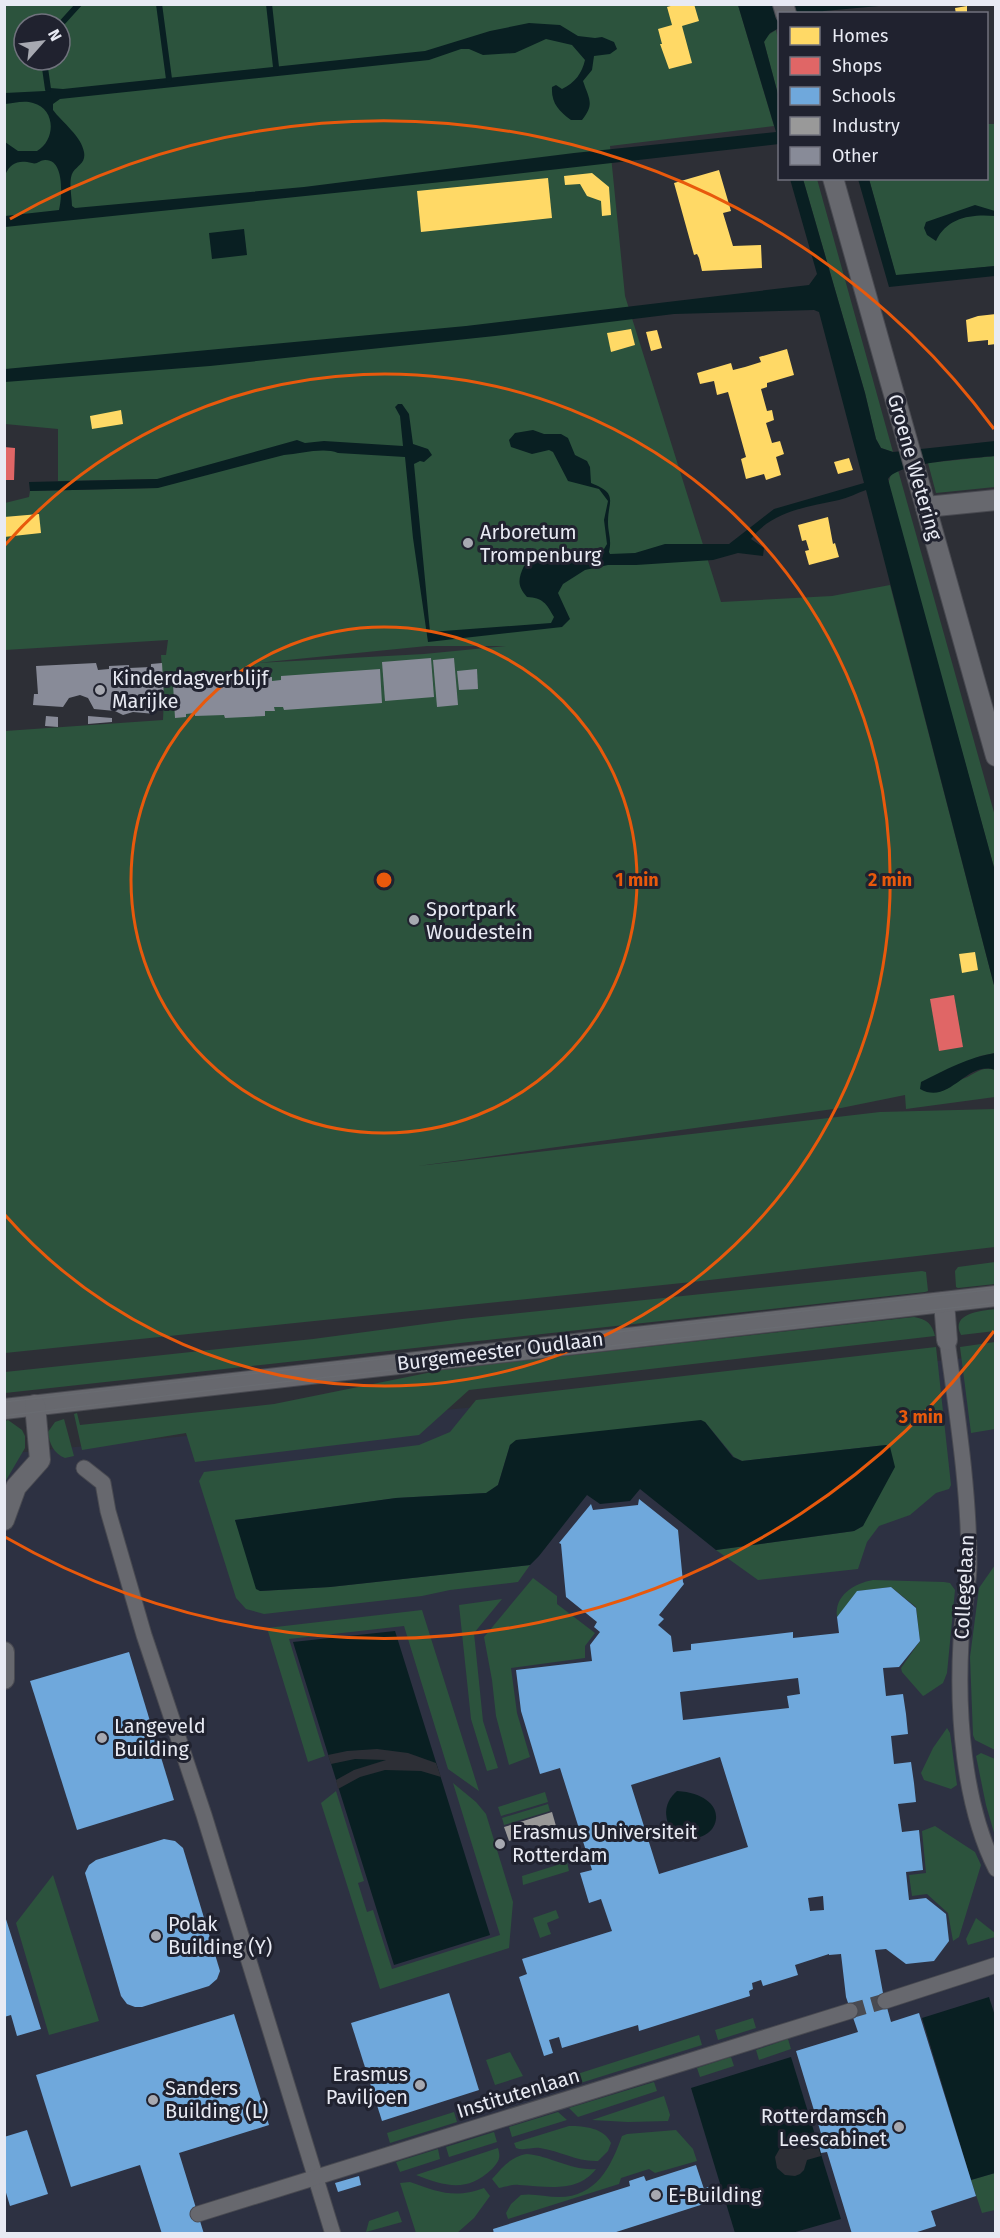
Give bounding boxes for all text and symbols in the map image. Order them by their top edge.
north arrow [12,12,72,72]
legend [778,12,988,180]
text: Homes [832,25,888,47]
text: N [44,26,66,44]
text: Shops [832,55,882,77]
text: Schools [832,85,896,107]
text: Industry [832,115,900,137]
text: Other [832,145,878,167]
street label: Groene Wetering [883,391,947,543]
place label: Arboretum Trompenburg [480,520,602,567]
marker: Arboretum Trompenburg [461,536,475,550]
place label: Kinderdagverblijf Marijke [112,666,270,713]
marker: Kinderdagverblijf Marijke [93,683,107,697]
text: 1 min [615,869,659,891]
text: 2 min [868,869,912,891]
centre of rings [374,870,394,890]
place label: Sportpark Woudestein [426,897,533,944]
marker: Sportpark Woudestein [407,913,421,927]
street label: Burgemeester Oudlaan [395,1326,605,1376]
text: 3 min [898,1406,943,1428]
street label: Collegelaan [949,1534,979,1640]
place label: Langeveld Building [114,1714,206,1761]
marker: Langeveld Building [95,1731,109,1745]
place label: Erasmus Universiteit Rotterdam [512,1820,698,1867]
marker: Erasmus Universiteit Rotterdam [493,1837,507,1851]
place label: Polak Building (Y) [168,1912,272,1959]
marker: Polak Building (Y) [149,1929,163,1943]
place label: Erasmus Paviljoen [326,2062,408,2109]
street label: Institutenlaan [454,2063,582,2123]
place label: Sanders Building (L) [165,2076,268,2123]
marker: Erasmus Paviljoen [413,2078,427,2092]
marker: Sanders Building (L) [146,2093,160,2107]
place label: Rotterdamsch Leescabinet [761,2104,888,2151]
marker: Rotterdamsch Leescabinet [892,2120,906,2134]
place label: E-Building [668,2183,762,2207]
marker: E-Building [649,2188,663,2202]

